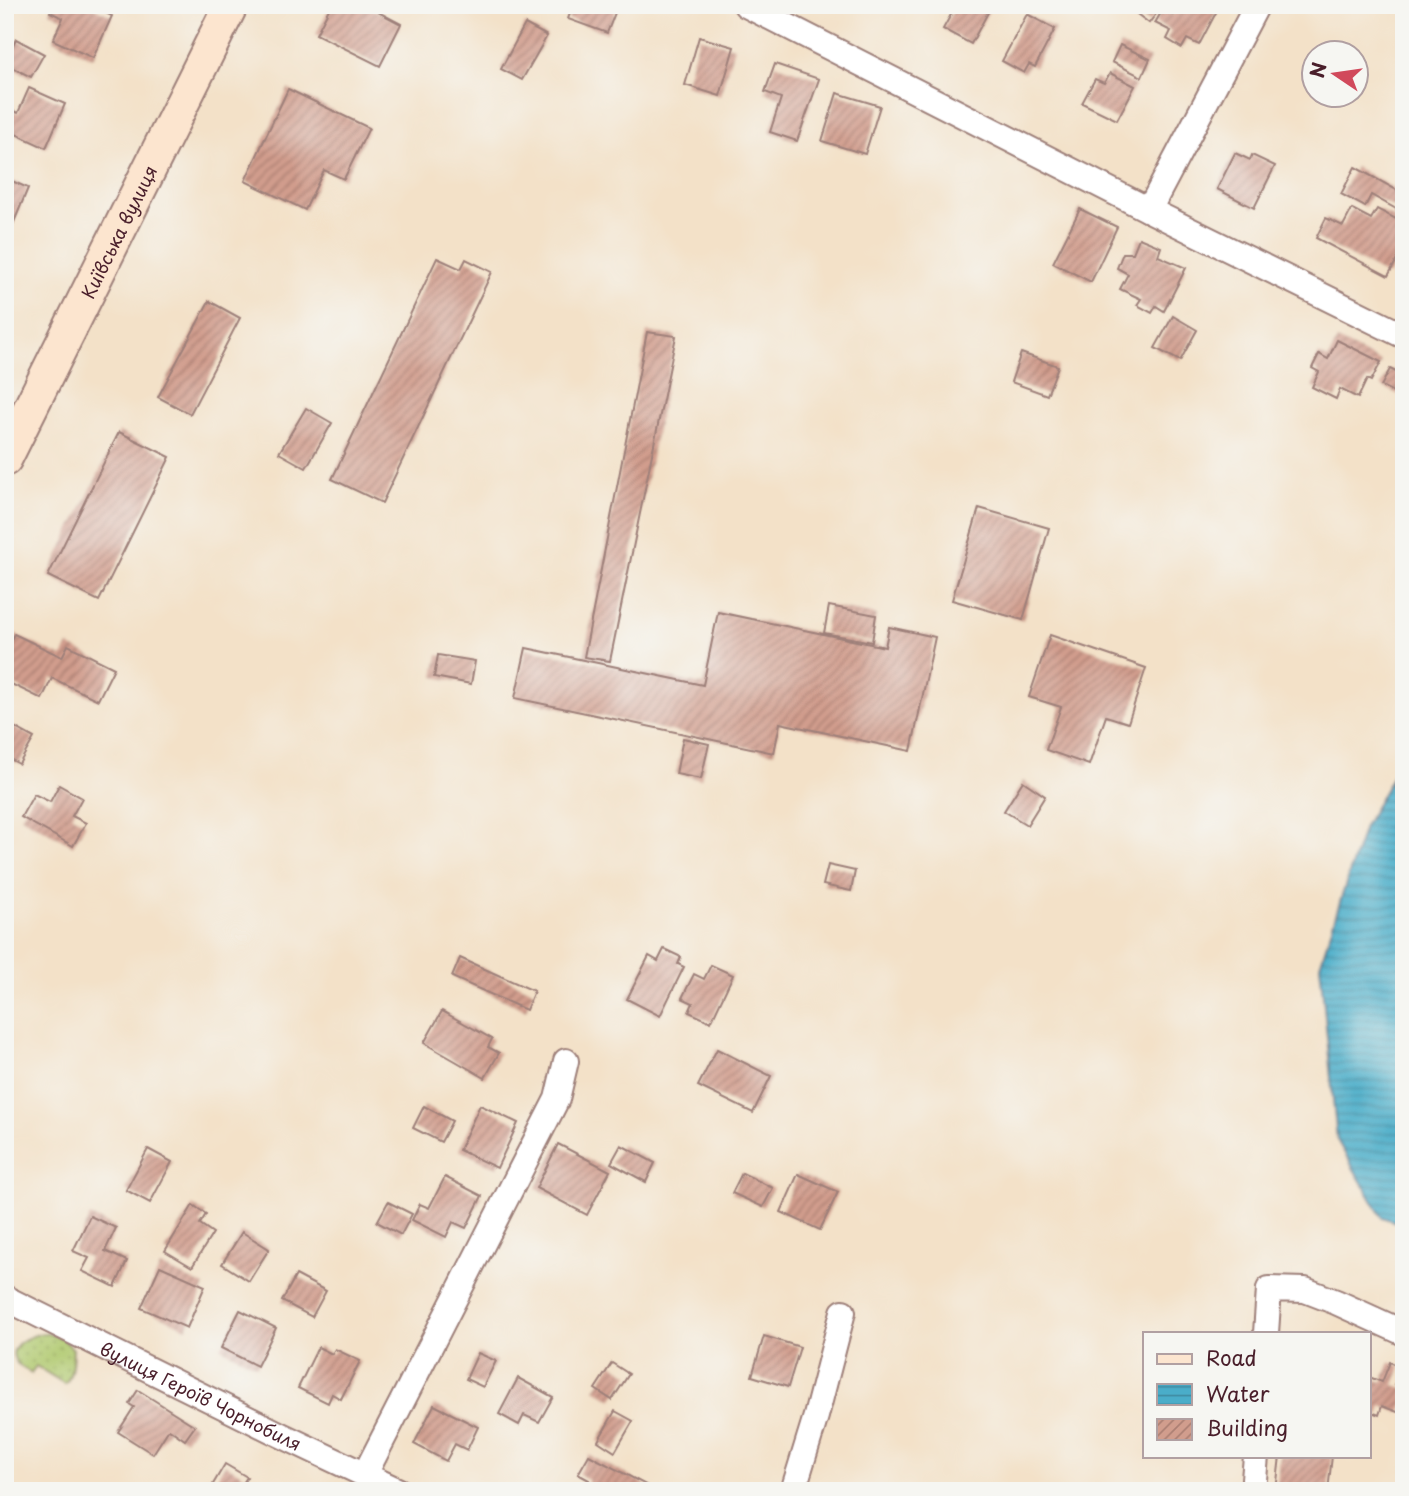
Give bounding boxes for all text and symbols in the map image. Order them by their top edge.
north arrow [1300,38,1370,108]
text: N [1302,59,1333,80]
street label: Київська вулиця [74,160,163,303]
legend [1143,1332,1370,1458]
street label: вулиця Героїв Чорнобиля [96,1334,306,1456]
text: Road [1206,1341,1257,1373]
text: Water [1206,1377,1270,1409]
text: Building [1206,1411,1288,1443]

